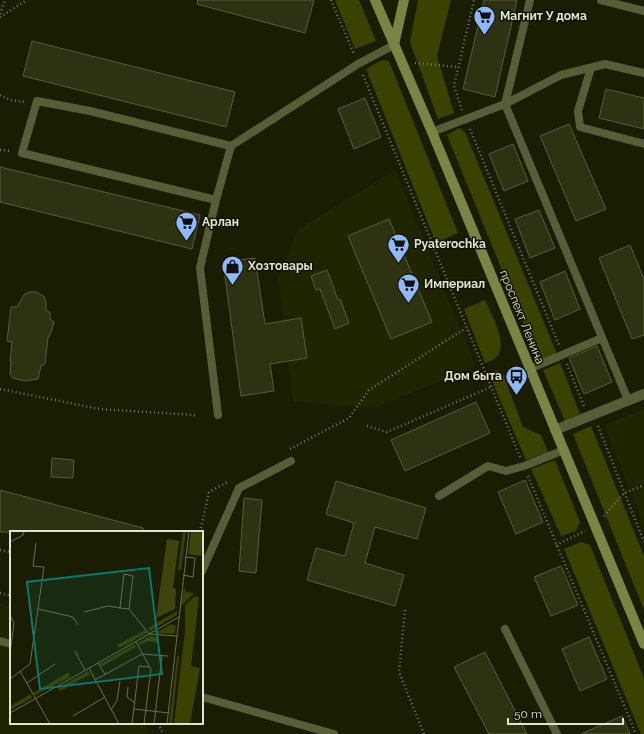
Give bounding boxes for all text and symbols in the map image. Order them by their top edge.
supermarket icon: Магнит У дома [471,3,497,36]
place label: Магнит У дома [500,9,587,23]
supermarket icon: Арлан [174,209,200,242]
place label: Арлан [202,215,239,229]
supermarket icon: Pyaterochka [385,231,411,264]
place label: Pyaterochka [414,237,486,251]
shop icon: Хозтовары [220,253,246,286]
place label: Хозтовары [247,259,313,273]
street label: проспект Ленина [497,268,547,366]
supermarket icon: Империал [395,271,421,304]
place label: Империал [424,277,485,291]
bus stop icon: Дом быта [504,363,530,396]
place label: Дом быта [444,369,502,383]
inset map [10,531,203,724]
scale bar [508,700,623,726]
text: 50 m [514,707,542,721]

